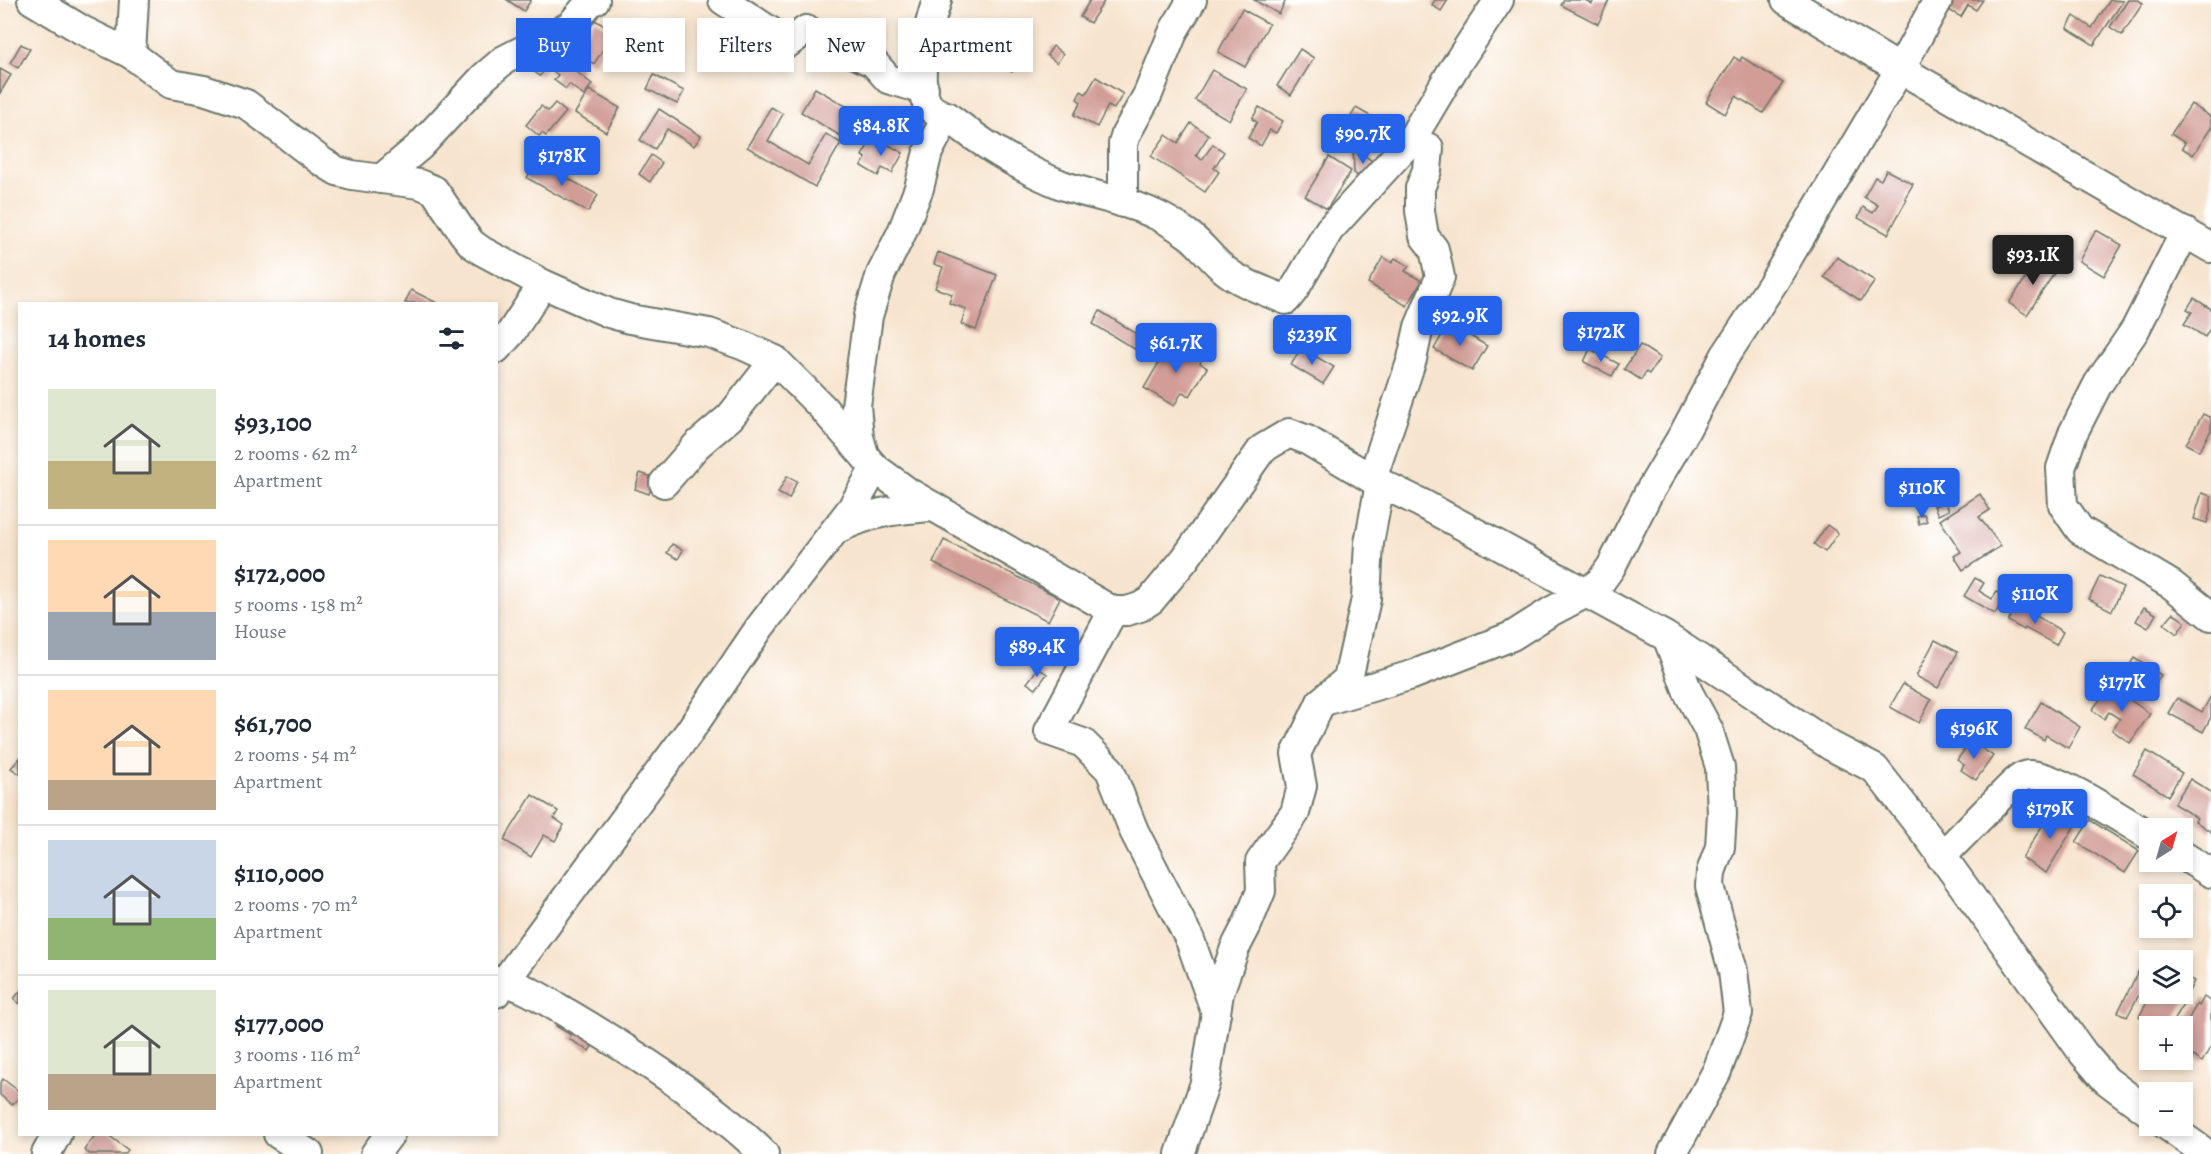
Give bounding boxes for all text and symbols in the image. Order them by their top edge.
chip: Buy [516,18,591,72]
chip: Rent [603,18,685,72]
chip: Filters [697,18,794,72]
chip: New [806,18,886,72]
chip: Apartment [898,18,1033,72]
pin: $84.8K [832,106,930,157]
text: $84.8K [853,112,909,139]
pin: $90.7K [1314,114,1412,165]
text: $90.7K [1335,120,1391,147]
pin: $178K [520,136,604,187]
text: $178K [538,142,586,169]
pin: $93.1K [1984,235,2082,286]
text: $93.1K [2007,241,2059,268]
pin: $92.9K [1411,296,1509,347]
text: $92.9K [1432,302,1488,329]
pin: $172K [1559,312,1643,363]
pin: $239K [1270,315,1354,366]
text: $172K [1577,318,1625,345]
text: 14 homes [48,321,146,356]
text: $239K [1287,321,1337,348]
icon: filters [435,322,468,355]
pin: $61.7K [1127,323,1225,374]
text: $61.7K [1150,329,1203,356]
text: $93,100 [234,405,312,440]
icon: home [96,413,168,485]
text: 2 rooms · 62 m² [234,440,357,467]
text: Apartment [234,467,323,494]
pin: $110K [1880,468,1964,519]
text: $110K [1899,474,1945,501]
text: $172,000 [234,556,325,591]
icon: home [96,564,168,636]
pin: $110K [1993,574,2077,625]
text: $110K [2012,580,2058,607]
text: 5 rooms · 158 m² [234,591,363,618]
text: House [234,618,286,645]
pin: $89.4K [988,627,1086,678]
text: $89.4K [1009,633,1065,660]
pin: $177K [2080,662,2164,713]
text: $177K [2099,668,2145,695]
text: $61,700 [234,706,312,741]
pin: $196K [1932,709,2016,760]
icon: home [96,714,168,786]
text: $196K [1950,715,1998,742]
text: 2 rooms · 54 m² [234,741,356,768]
text: Apartment [234,768,323,795]
pin: $179K [2008,789,2092,840]
text: $179K [2026,795,2074,822]
north arrow [2139,818,2193,872]
map controls [2139,818,2193,1136]
text: $110,000 [234,856,324,891]
icon: home [96,864,168,936]
button: locate [2139,884,2193,938]
text: 2 rooms · 70 m² [234,891,358,918]
text: Apartment [234,918,323,945]
button: layers [2139,950,2193,1004]
text: $177,000 [234,1006,324,1041]
icon: home [96,1014,168,1086]
button: + [2139,1016,2193,1070]
text: 3 rooms · 116 m² [234,1041,360,1068]
text: Apartment [234,1068,323,1095]
button: − [2139,1082,2193,1136]

